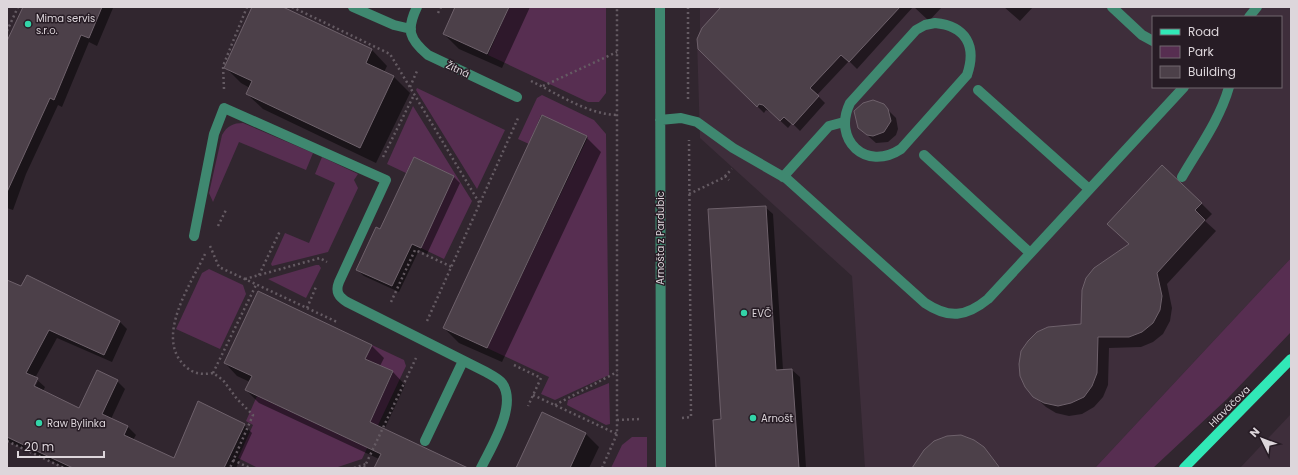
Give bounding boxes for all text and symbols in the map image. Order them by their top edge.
place label: Mima servis s.r.o. [36,11,95,38]
legend [1152,16,1282,88]
marker: Mima servis s.r.o. [23,19,33,29]
text: Road [1188,23,1219,40]
text: Park [1188,43,1215,60]
street label: Žitná [443,57,472,81]
text: Building [1188,63,1236,80]
street label: Arnošta z Pardubic [653,191,668,285]
place label: EVČ [752,306,772,321]
marker: EVČ [739,308,749,318]
street label: Hlaváčova [1205,382,1254,431]
place label: Arnošt [761,411,793,426]
marker: Arnošt [748,413,758,423]
place label: Raw Bylinka [47,416,106,431]
marker: Raw Bylinka [34,418,44,428]
north arrow [1242,419,1282,459]
text: N [1246,424,1263,441]
scale bar [18,433,104,459]
text: 20 m [24,438,54,455]

